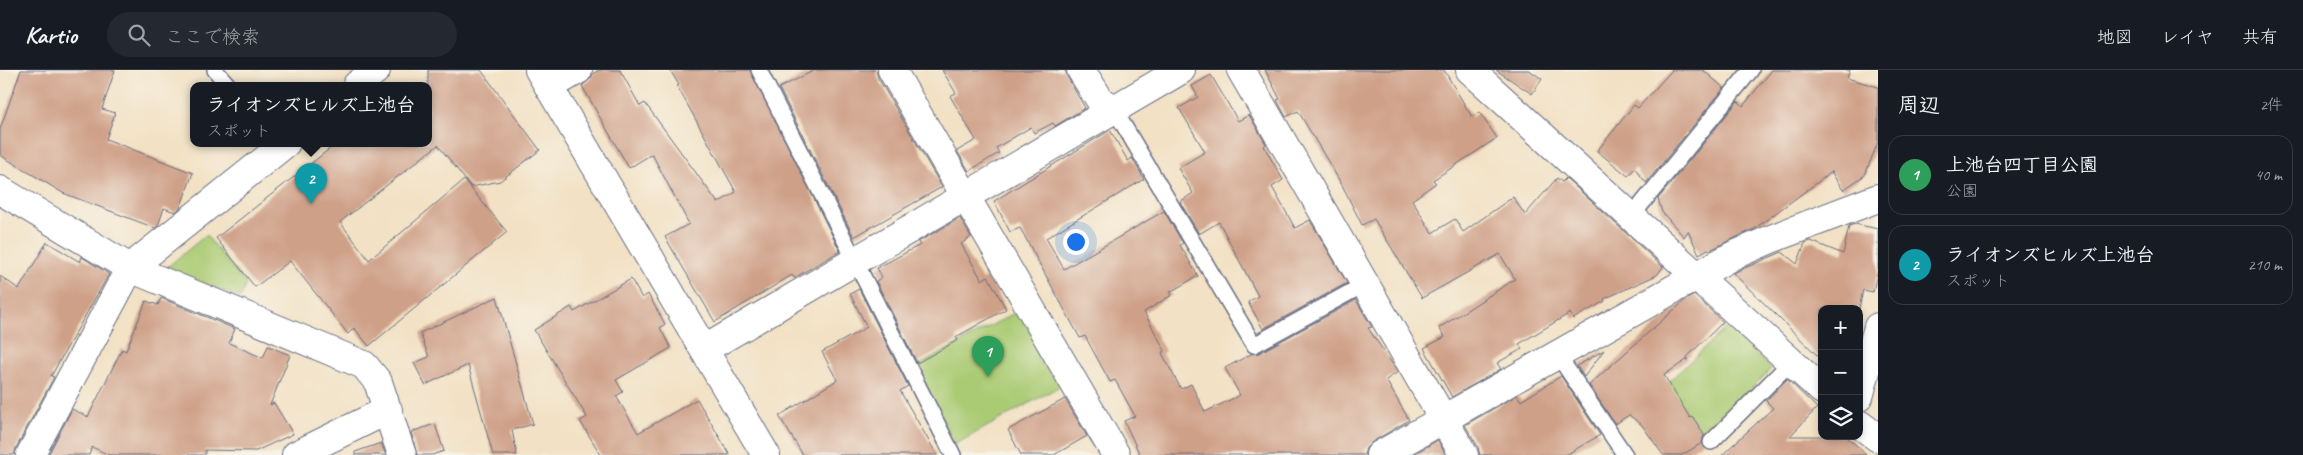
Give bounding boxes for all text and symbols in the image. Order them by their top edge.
search box [107,12,457,57]
text: Kartio [25,20,77,50]
icon: search [125,21,153,49]
text: ここで検索 [165,25,260,49]
text: 地図 [2097,26,2133,48]
text: レイヤ [2161,26,2214,48]
text: 共有 [2242,26,2278,48]
popup [190,82,432,147]
text: 周辺 [1898,92,1940,118]
text: ライオンズヒルズ上池台 [207,93,415,117]
text: 2件 [2260,95,2283,115]
text: スポット [207,121,271,141]
text: 上池台四丁目公園 [1946,153,2098,177]
pin: 2 [295,163,327,204]
text: 1 [1911,165,1919,185]
text: 40 m [2255,165,2282,185]
text: 公園 [1946,181,1978,201]
your location [1063,229,1089,255]
text: ライオンズヒルズ上池台 [1946,243,2155,267]
text: 2 [1911,255,1919,275]
text: 210 m [2248,255,2282,275]
text: スポット [1946,271,2010,291]
map controls [1818,305,1863,440]
button: + [1818,305,1863,350]
pin: 1 [972,336,1004,377]
button: − [1818,350,1863,395]
button: layers [1818,395,1863,440]

